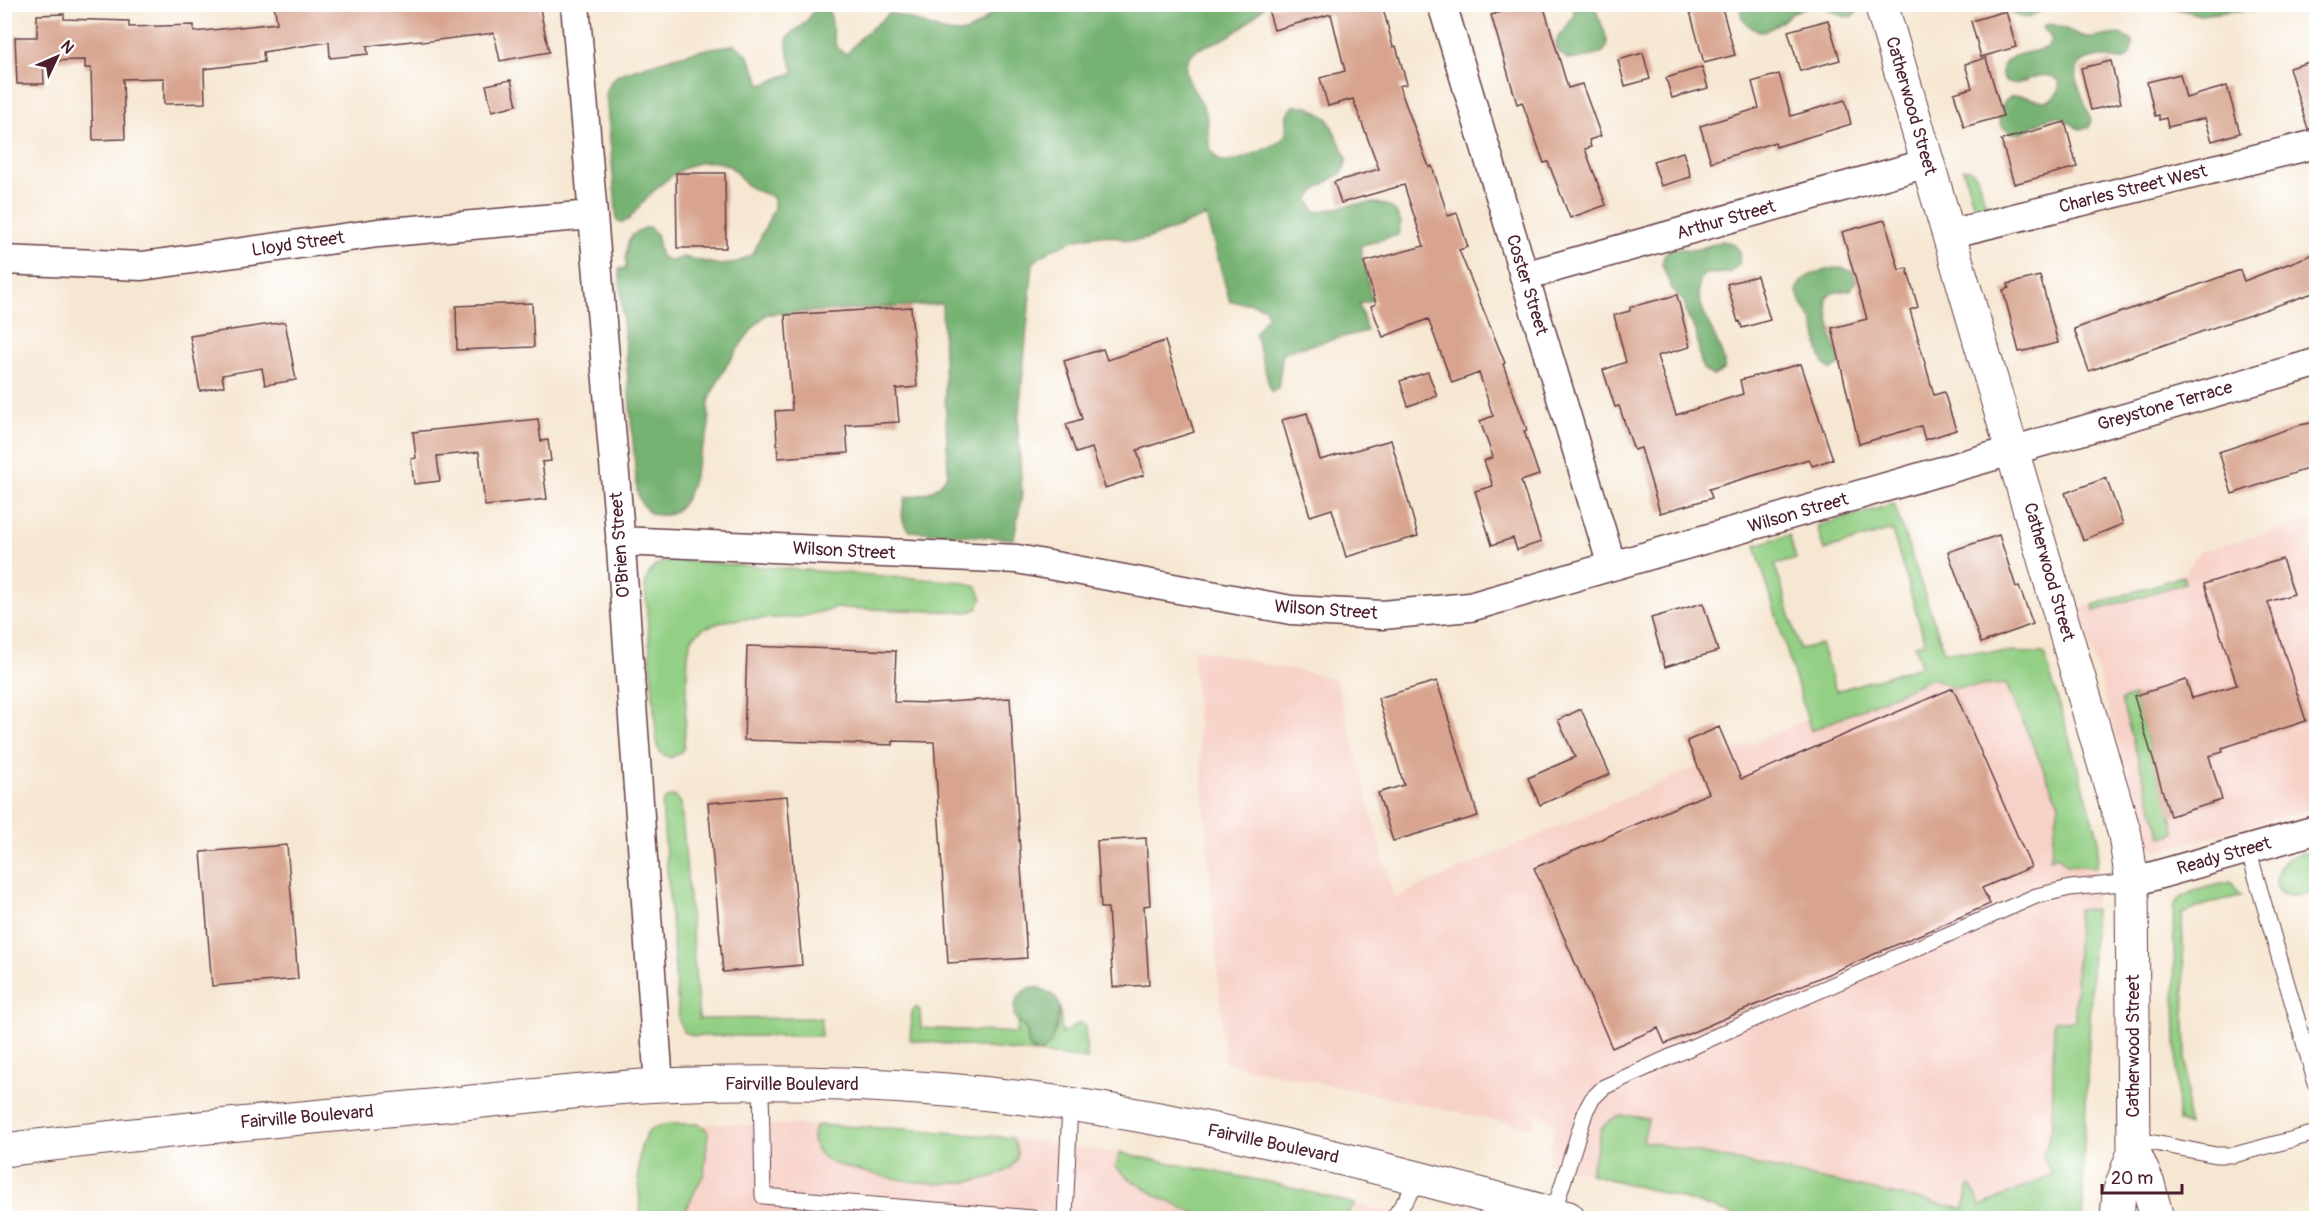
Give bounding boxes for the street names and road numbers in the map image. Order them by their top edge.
street label: Catherwood Street [1880,34,1942,179]
street label: Charles Street West [2057,159,2210,219]
street label: Arthur Street [1674,195,1779,245]
street label: Lloyd Street [250,226,347,262]
street label: Coster Street [1501,232,1553,339]
street label: Greystone Terrace [2095,376,2235,436]
street label: Wilson Street [1745,488,1852,538]
street label: O'Brien Street [605,490,635,599]
street label: Catherwood Street [2018,500,2080,645]
street label: Wilson Street [792,537,897,565]
street label: Wilson Street [1274,595,1379,625]
street label: Ready Street [2174,831,2274,880]
street label: Catherwood Street [2122,974,2145,1117]
street label: Fairville Boulevard [725,1073,859,1096]
street label: Fairville Boulevard [239,1100,375,1134]
street label: Fairville Boulevard [1205,1119,1341,1169]

